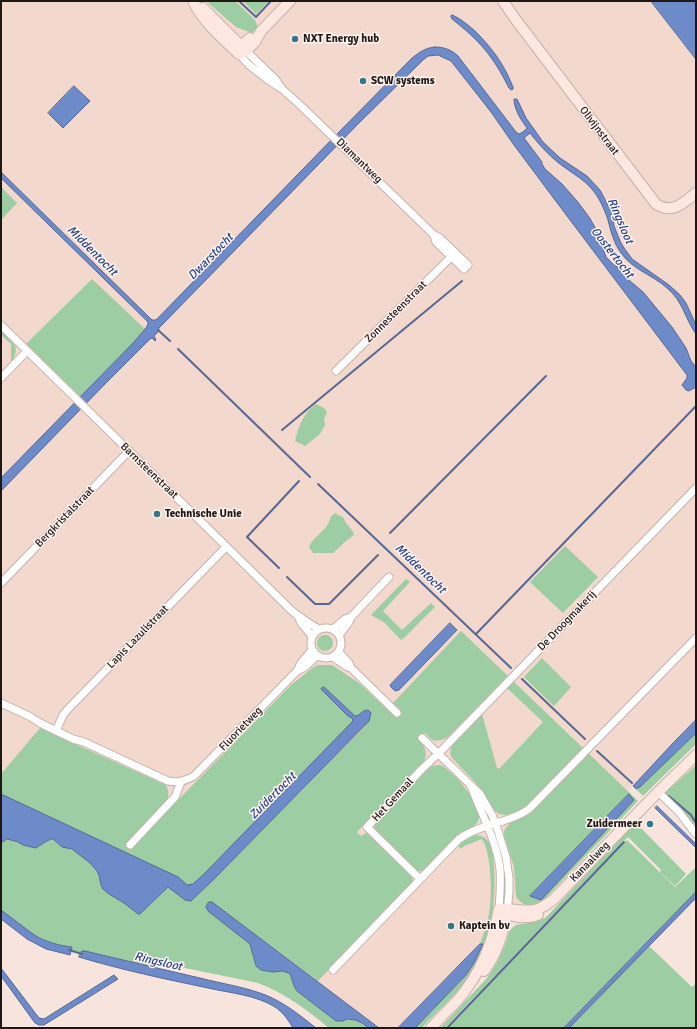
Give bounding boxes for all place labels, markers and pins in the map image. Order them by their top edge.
place label: NXT Energy hub [303,32,379,46]
marker: NXT Energy hub [290,34,300,44]
place label: SCW systems [371,74,435,88]
marker: SCW systems [358,76,368,86]
place label: Technische Unie [165,507,242,521]
marker: Technische Unie [152,509,162,519]
place label: Zuidermeer [587,817,642,831]
marker: Zuidermeer [645,819,655,829]
place label: Kaptein bv [459,919,510,933]
marker: Kaptein bv [446,921,456,931]

